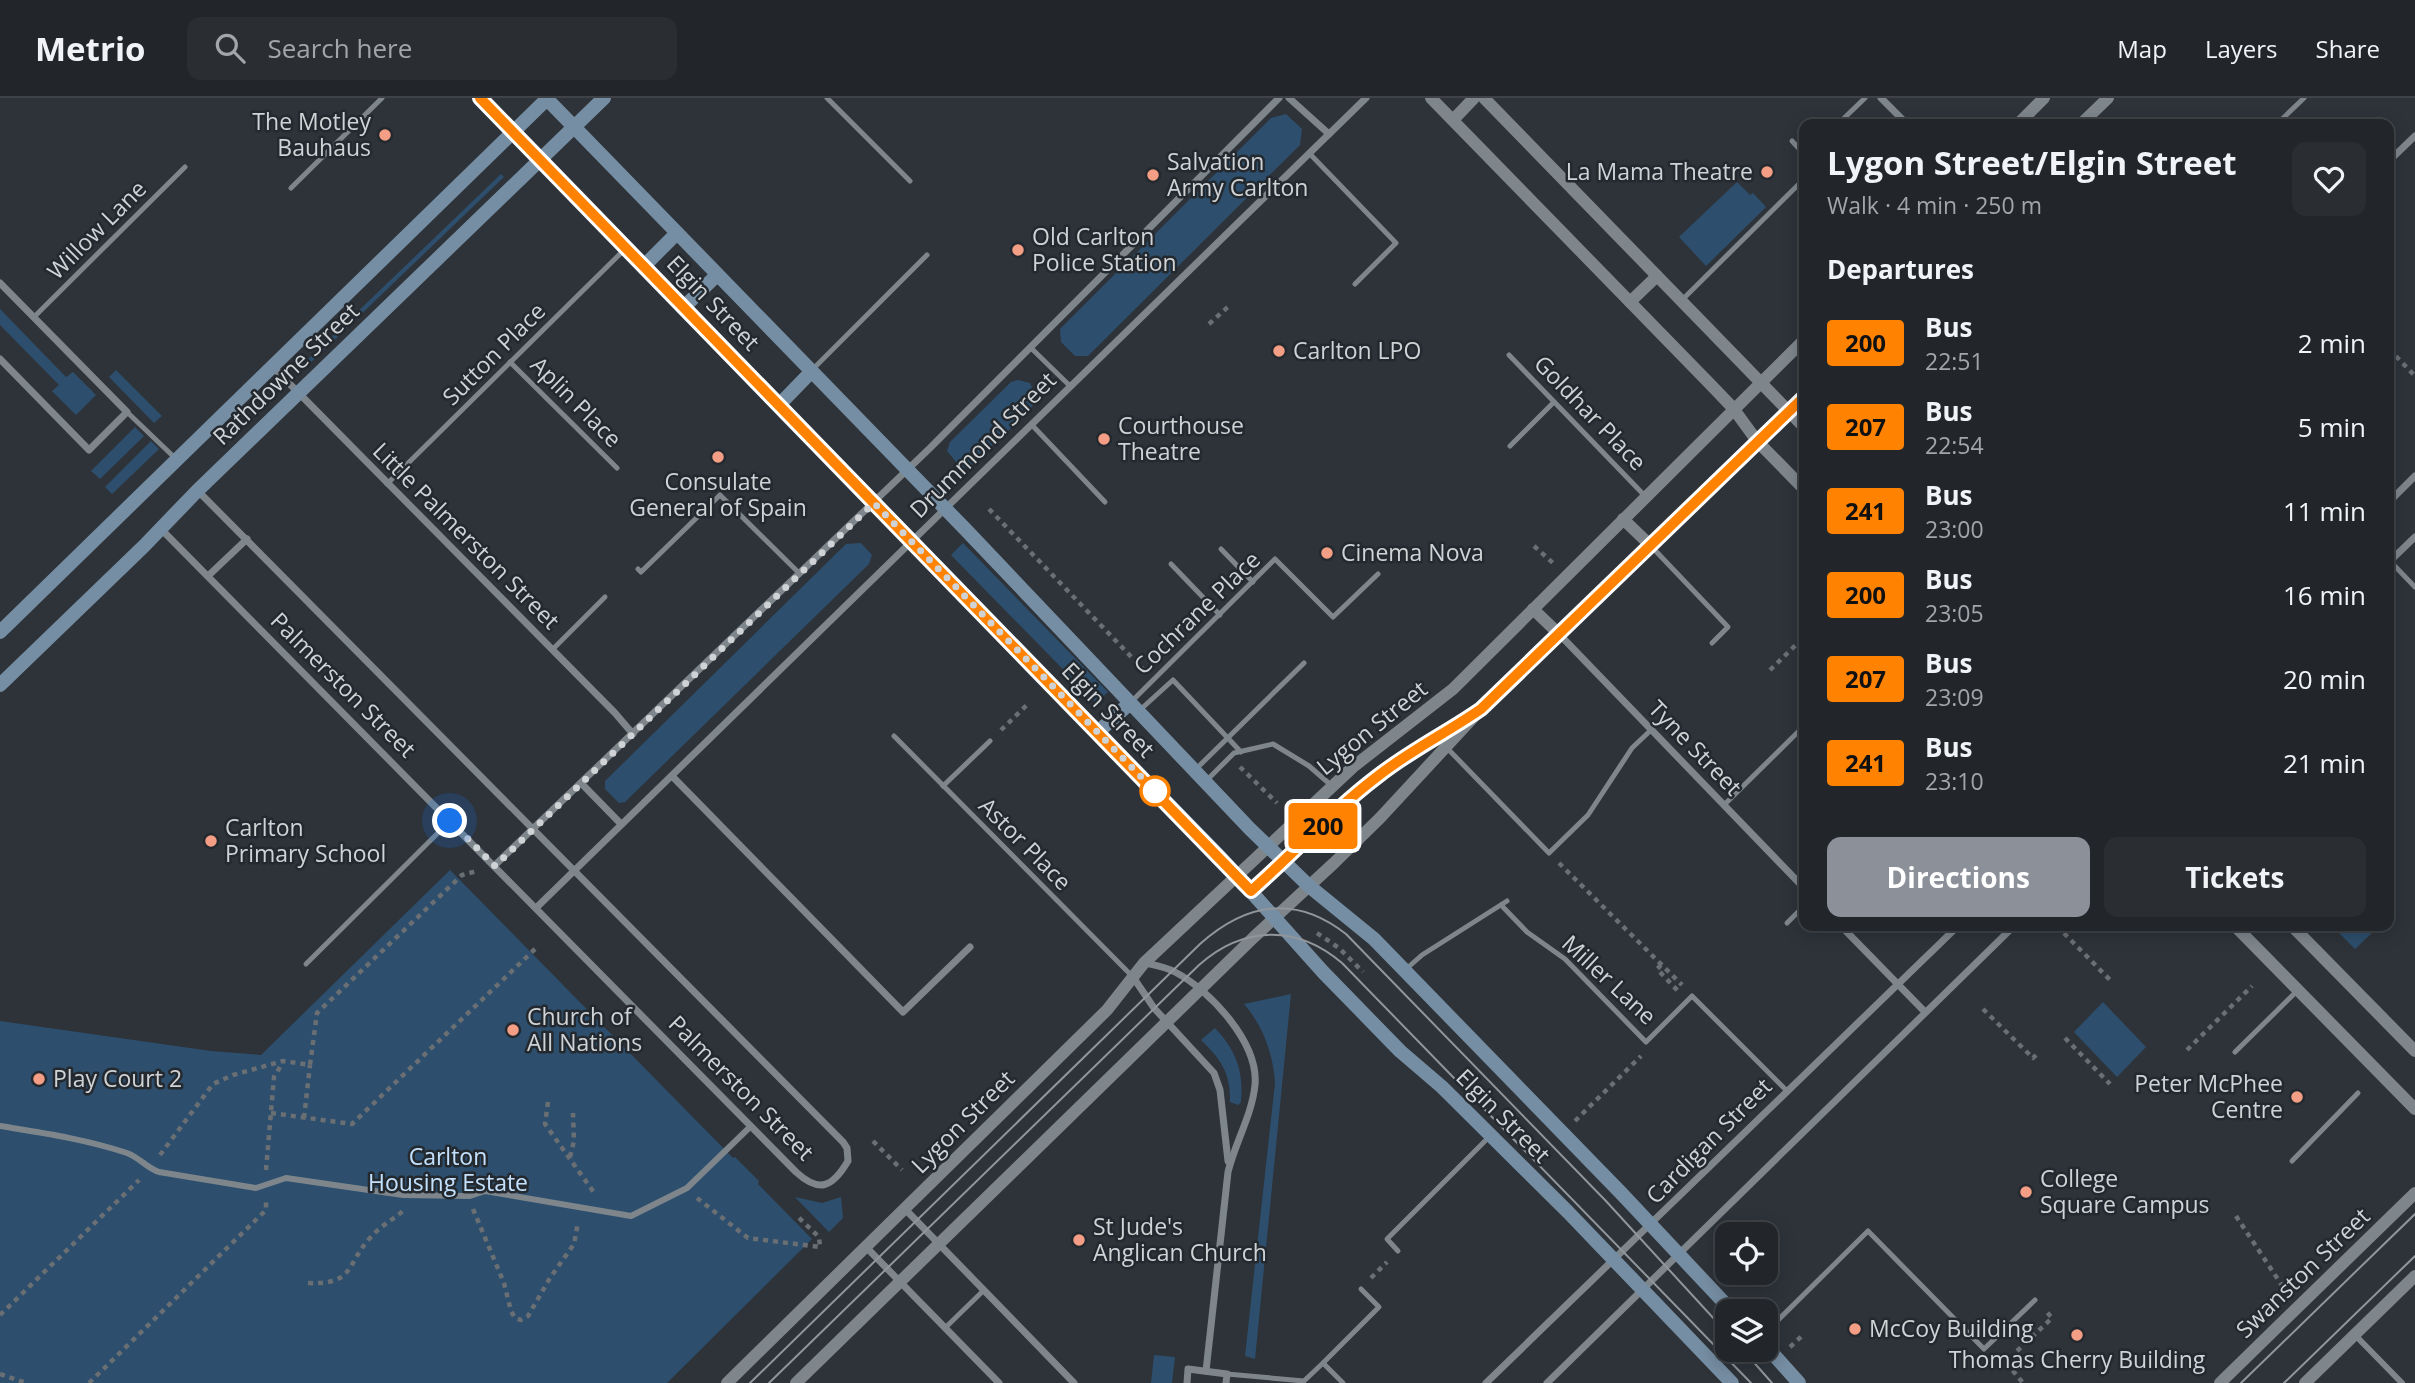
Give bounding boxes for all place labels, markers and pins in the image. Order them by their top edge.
place label: The Motley Bauhaus [252,105,371,163]
marker: The Motley Bauhaus [377,127,393,143]
place label: Salvation Army Carlton [1167,145,1308,203]
place label: La Mama Theatre [1566,155,1753,187]
marker: La Mama Theatre [1759,164,1775,180]
marker: Salvation Army Carlton [1145,167,1161,183]
place label: Old Carlton Police Station [1032,220,1177,278]
marker: Old Carlton Police Station [1010,242,1026,258]
place label: Carlton LPO [1293,334,1421,366]
marker: Carlton LPO [1271,343,1287,359]
place label: Courthouse Theatre [1118,409,1244,467]
marker: Courthouse Theatre [1096,431,1112,447]
marker: Consulate General of Spain [710,449,726,465]
place label: Consulate General of Spain [629,465,807,523]
place label: Cinema Nova [1341,536,1484,568]
marker: Cinema Nova [1319,545,1335,561]
unlabelled marker [1140,776,1170,806]
place label: Carlton Primary School [225,811,386,869]
marker: Carlton Primary School [203,833,219,849]
place label: Church of All Nations [527,1000,642,1058]
marker: Church of All Nations [505,1022,521,1038]
place label: Play Court 2 [53,1062,182,1094]
place label: Peter McPhee Centre [2134,1067,2283,1125]
marker: Play Court 2 [31,1071,47,1087]
marker: Peter McPhee Centre [2289,1089,2305,1105]
place label: College Square Campus [2040,1162,2210,1220]
marker: College Square Campus [2018,1184,2034,1200]
place label: St Jude's Anglican Church [1093,1210,1267,1268]
marker: St Jude's Anglican Church [1071,1232,1087,1248]
place label: McCoy Building [1869,1312,2034,1344]
marker: McCoy Building [1847,1321,1863,1337]
marker: Thomas Cherry Building [2069,1327,2085,1343]
place label: Thomas Cherry Building [1949,1343,2206,1375]

